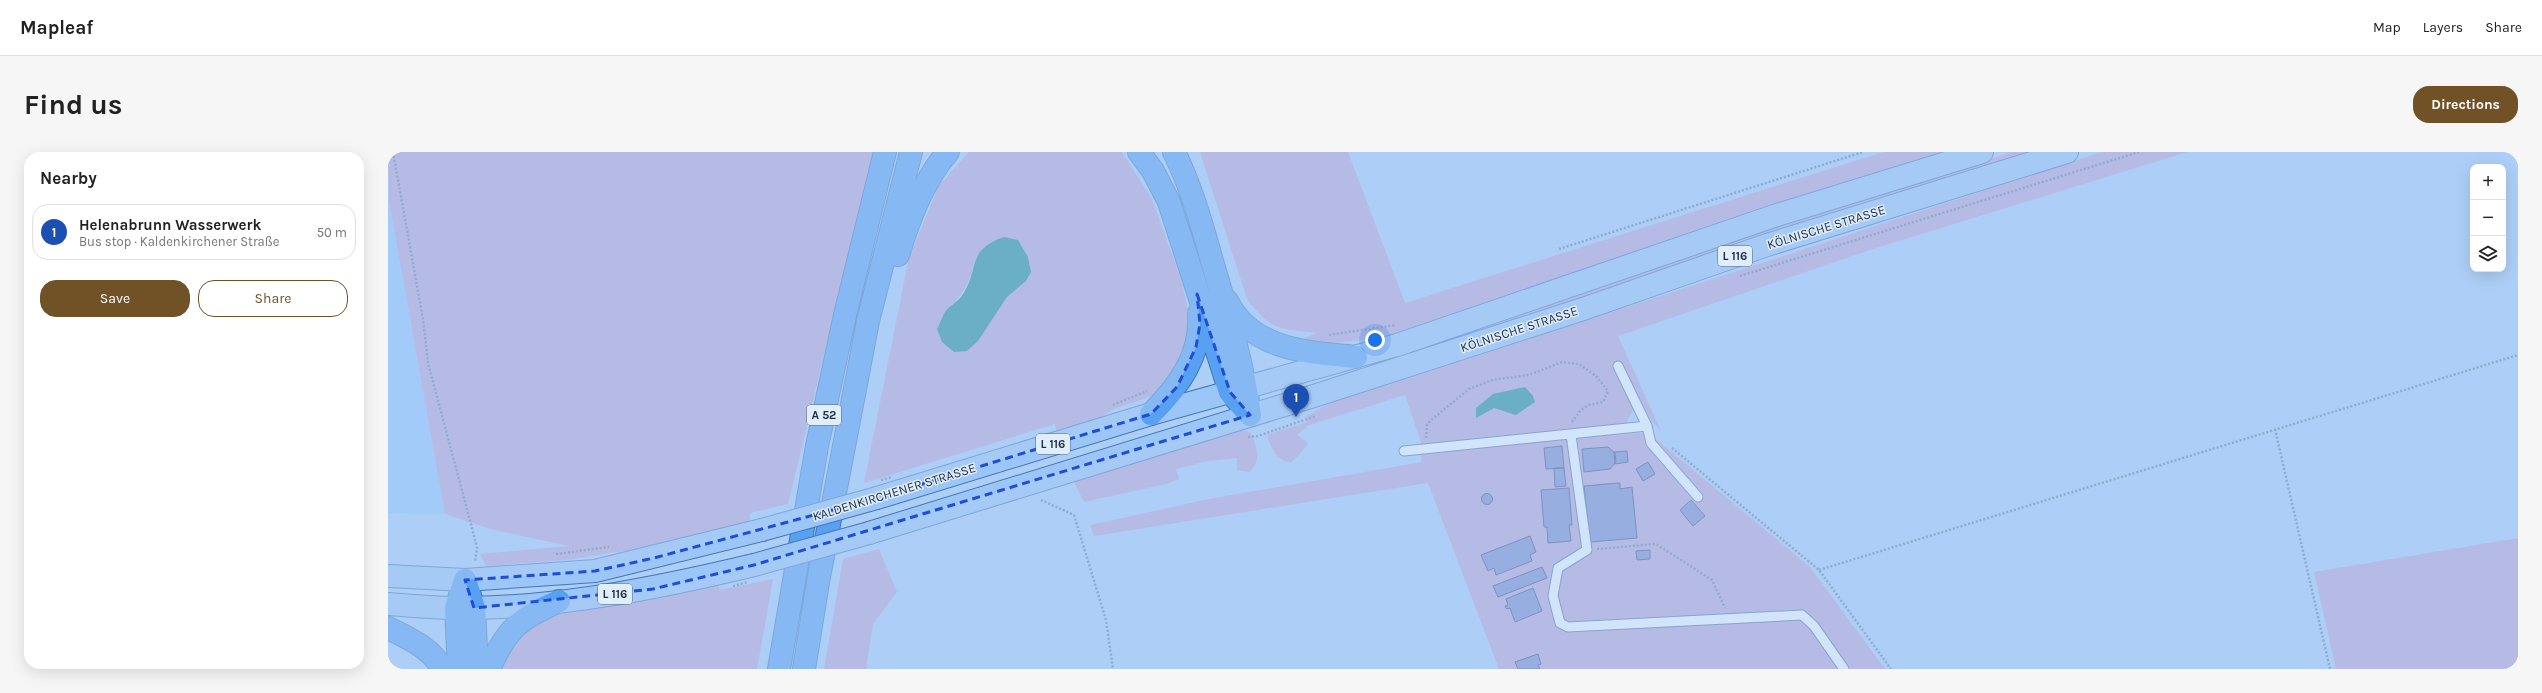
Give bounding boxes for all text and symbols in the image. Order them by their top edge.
text: Mapleaf [20,17,93,39]
text: Map [2373,19,2401,36]
text: Layers [2423,19,2463,36]
text: Share [2485,19,2522,36]
button: Directions [2413,86,2518,123]
text: Find us [24,88,123,121]
map controls [2470,164,2506,272]
button: + [2470,164,2506,200]
text: Nearby [40,168,97,188]
button: − [2470,200,2506,236]
street label: KÖLNISCHE STRASSE [1765,201,1887,252]
text: Helenabrunn Wasserwerk [79,216,261,234]
text: 1 [52,225,56,240]
text: 50 m [317,225,347,240]
text: Bus stop · Kaldenkirchener Straße [79,234,279,249]
button: layers [2470,236,2506,272]
road number: L 116 [1718,246,1752,266]
button: Save [40,280,190,317]
button: Share [198,280,348,317]
street label: KÖLNISCHE STRASSE [1458,302,1580,355]
your location [1365,330,1385,350]
pin: 1 [1283,384,1309,417]
road number: A 52 [807,405,841,425]
road number: L 116 [1036,434,1070,454]
street label: KALDENKIRCHENER STRASSE [811,460,977,524]
road number: L 116 [598,584,632,604]

